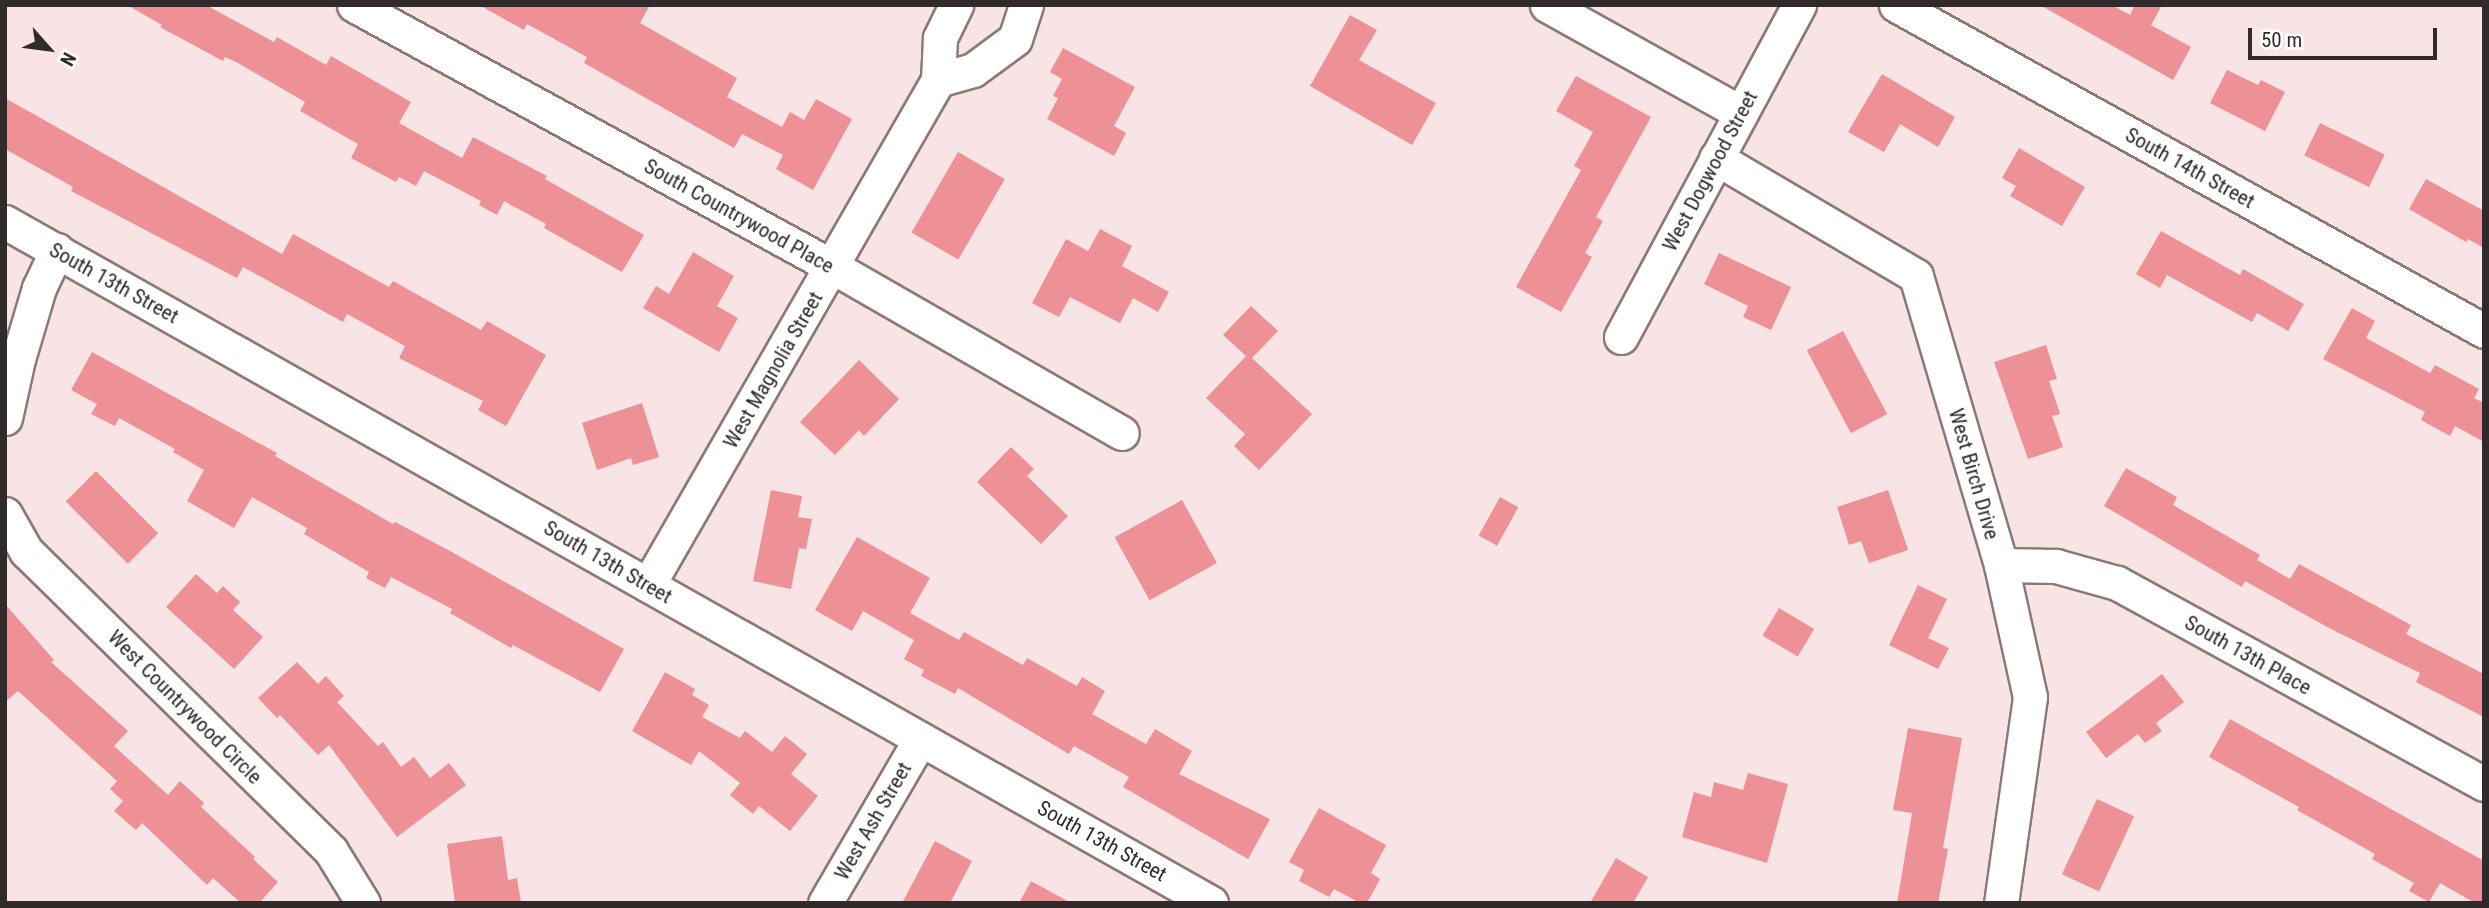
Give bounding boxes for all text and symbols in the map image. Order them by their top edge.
north arrow [14,14,84,84]
scale bar [2251,14,2440,58]
text: 50 m [2261,28,2302,52]
text: N [55,49,81,70]
street label: West Dogwood Street [1657,86,1763,256]
street label: South 14th Street [2121,122,2259,214]
street label: South Countrywood Place [640,153,838,279]
street label: South 13th Street [45,237,183,329]
street label: West Magnolia Street [718,287,828,453]
street label: West Birch Drive [1943,406,2005,542]
street label: South 13th Street [539,515,677,609]
street label: South 13th Place [2180,610,2316,700]
street label: West Countrywood Circle [103,625,267,789]
street label: West Ash Street [829,758,917,884]
street label: South 13th Street [1033,795,1171,887]

